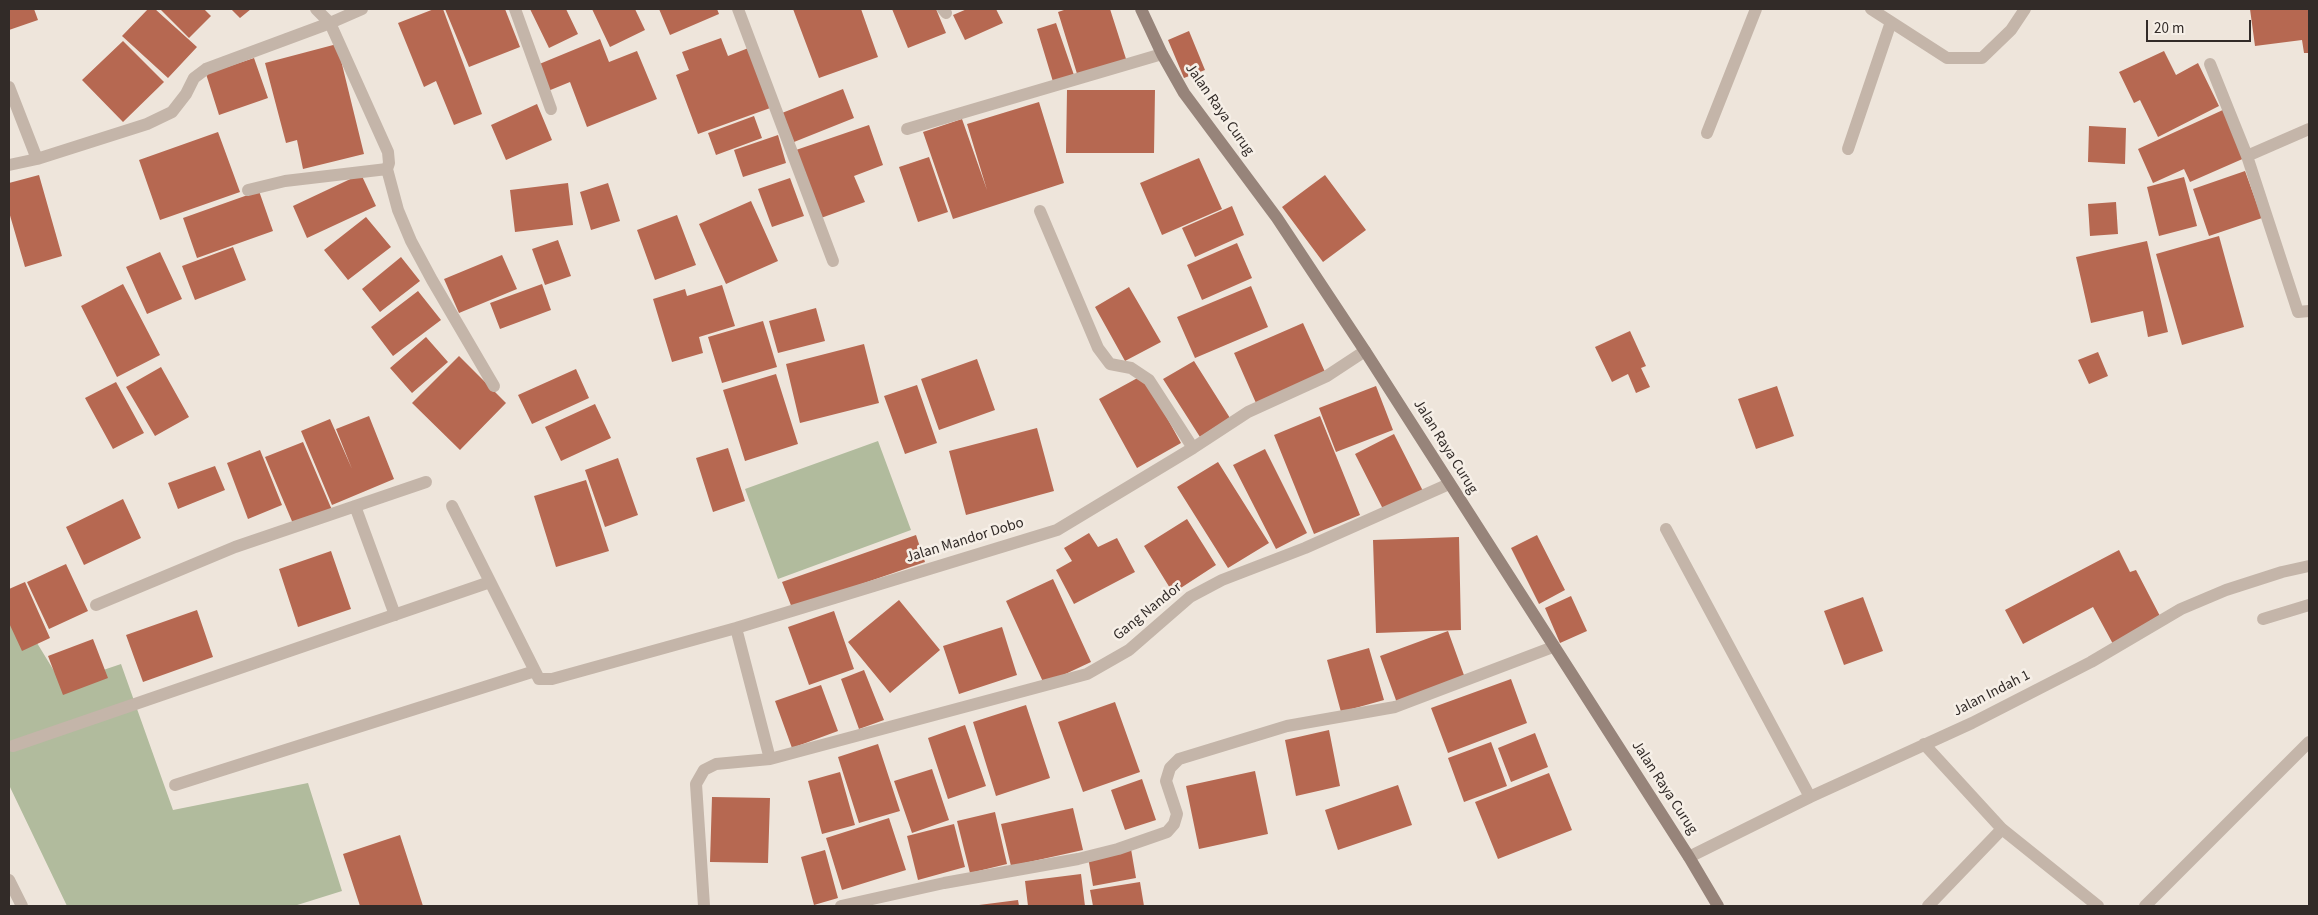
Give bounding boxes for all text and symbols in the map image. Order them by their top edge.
scale bar [2148,10,2253,42]
text: 20 m [2154,18,2184,39]
street label: Jalan Raya Curug [1181,61,1257,159]
street label: Jalan Raya Curug [1409,396,1481,498]
street label: Jalan Mandor Dobo [904,514,1026,568]
street label: Gang Nandor [1110,579,1186,645]
street label: Jalan Indah 1 [1950,667,2034,721]
street label: Jalan Raya Curug [1627,738,1701,838]

